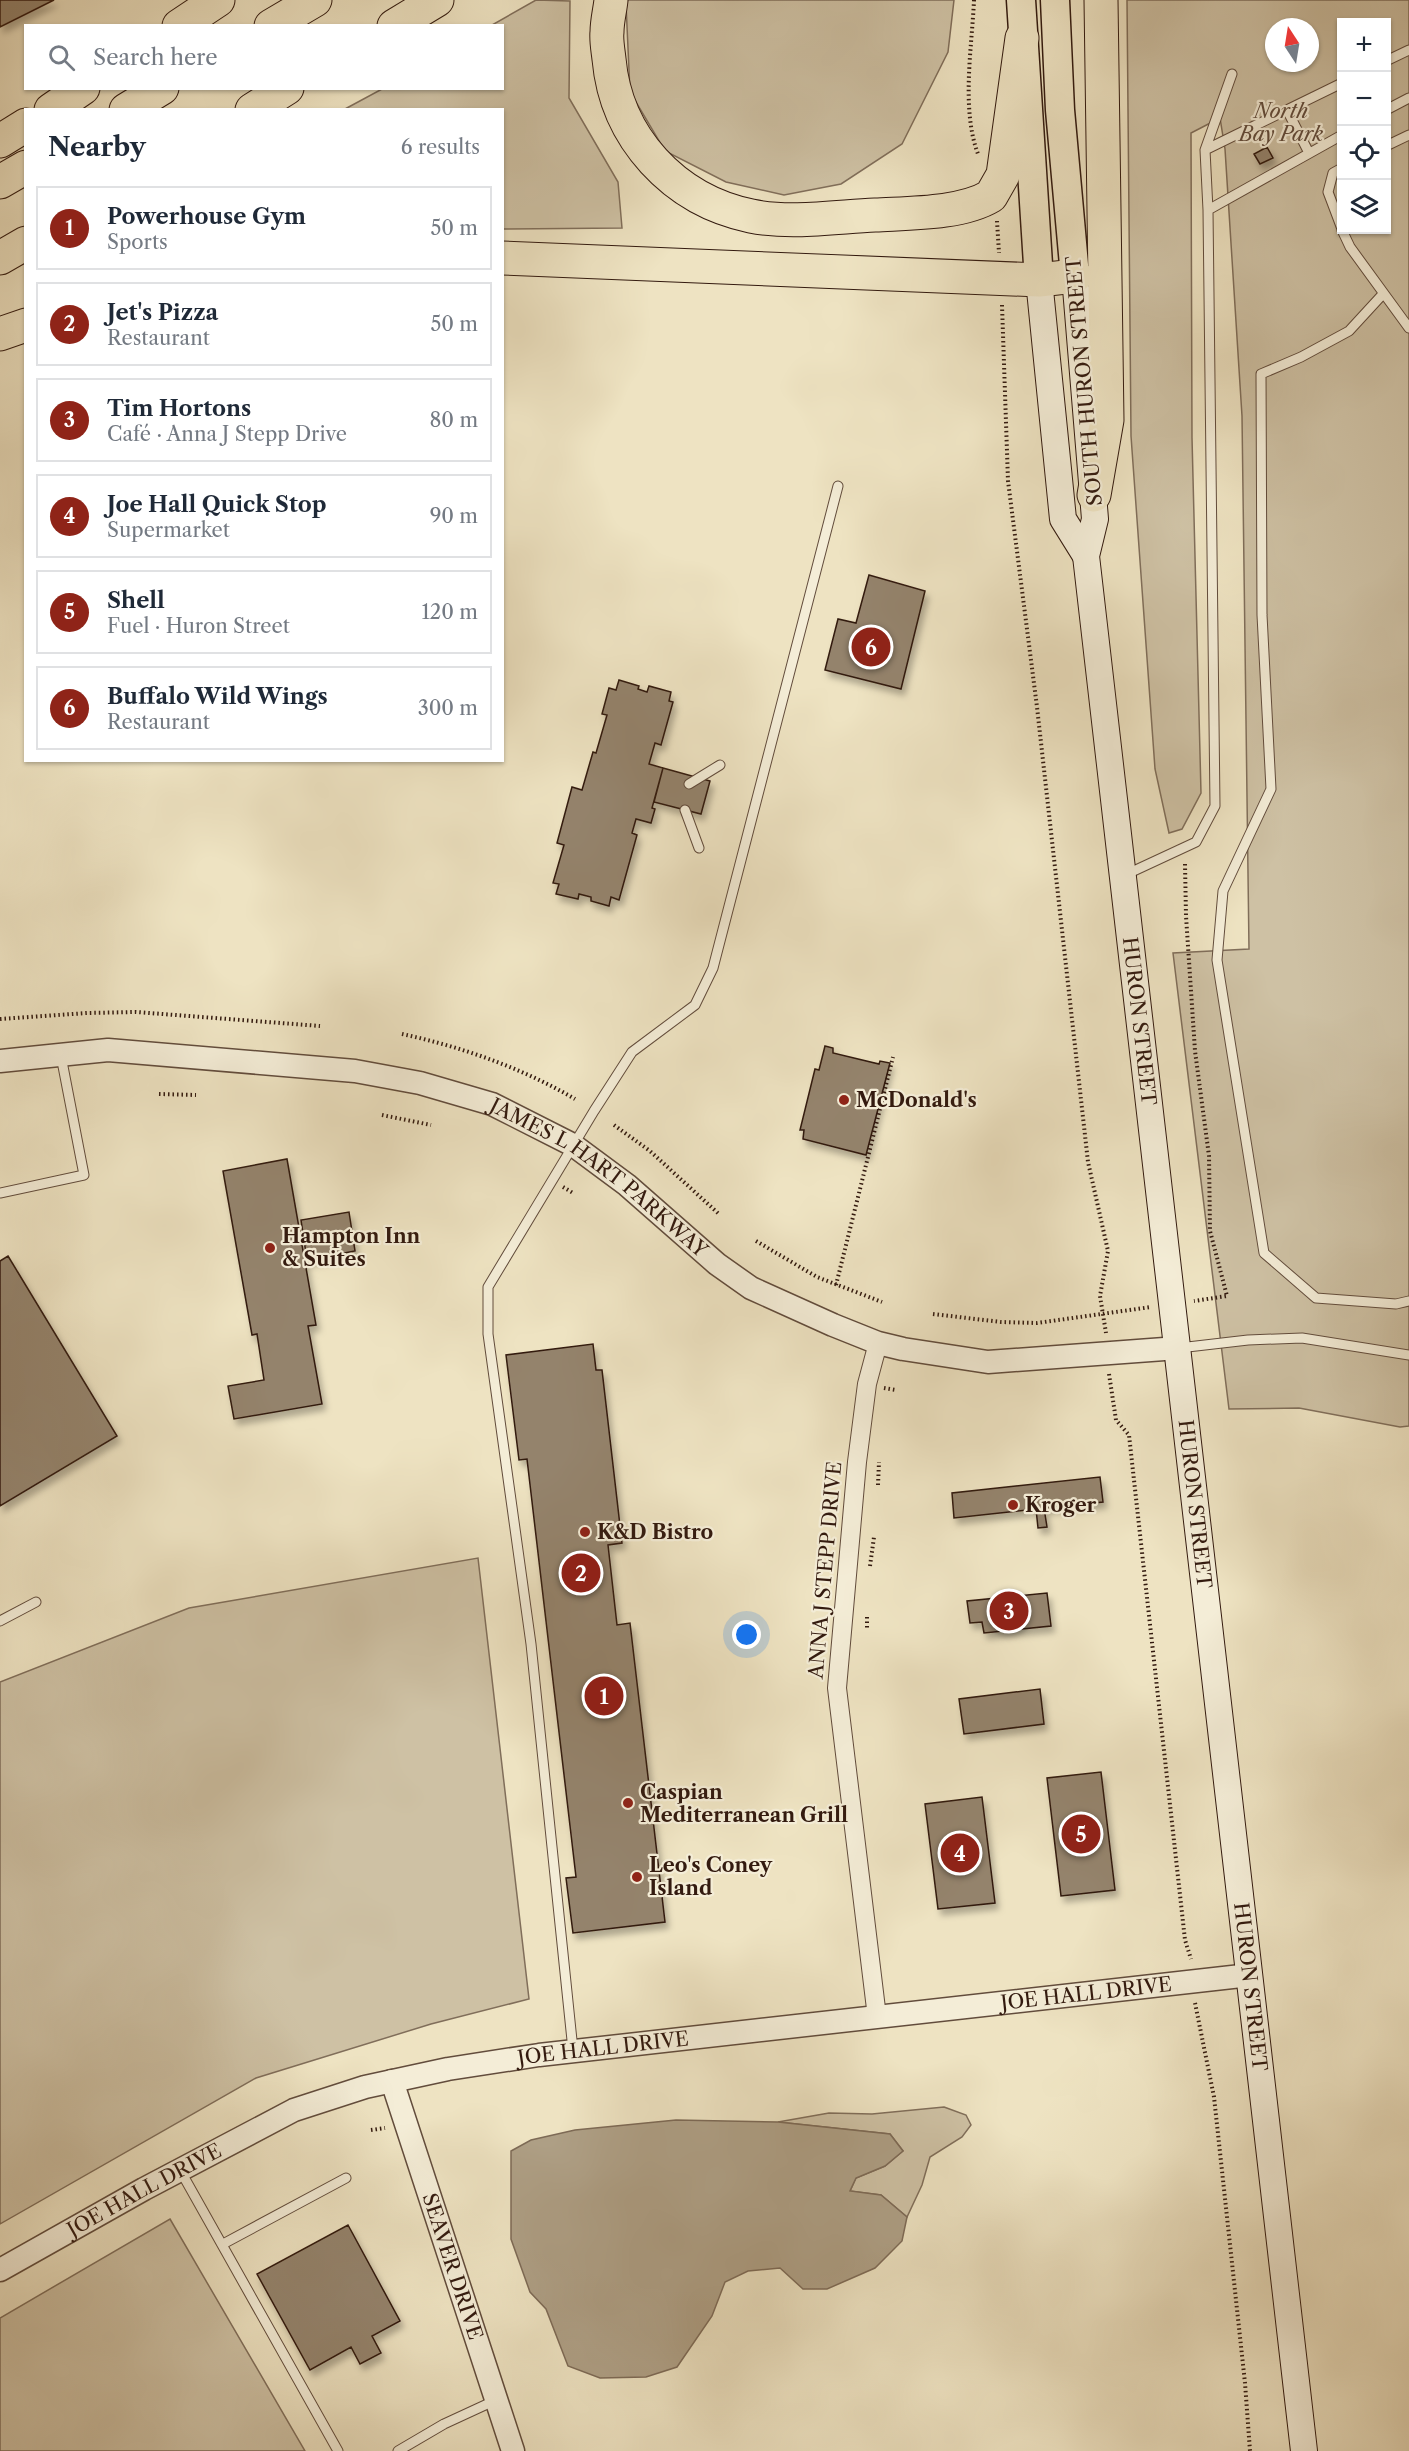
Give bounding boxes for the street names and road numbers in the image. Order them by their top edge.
street label: SOUTH HURON STREET [1061,255,1107,507]
street label: HURON STREET [1118,935,1161,1107]
street label: JAMES L HART PARKWAY [483,1092,713,1263]
street label: HURON STREET [1173,1418,1217,1589]
street label: ANNA J STEPP DRIVE [803,1460,846,1681]
street label: HURON STREET [1229,1901,1272,2072]
street label: JOE HALL DRIVE [996,1972,1173,2015]
street label: JOE HALL DRIVE [513,2026,690,2071]
street label: JOE HALL DRIVE [60,2138,226,2243]
street label: SEAVER DRIVE [417,2190,488,2343]

